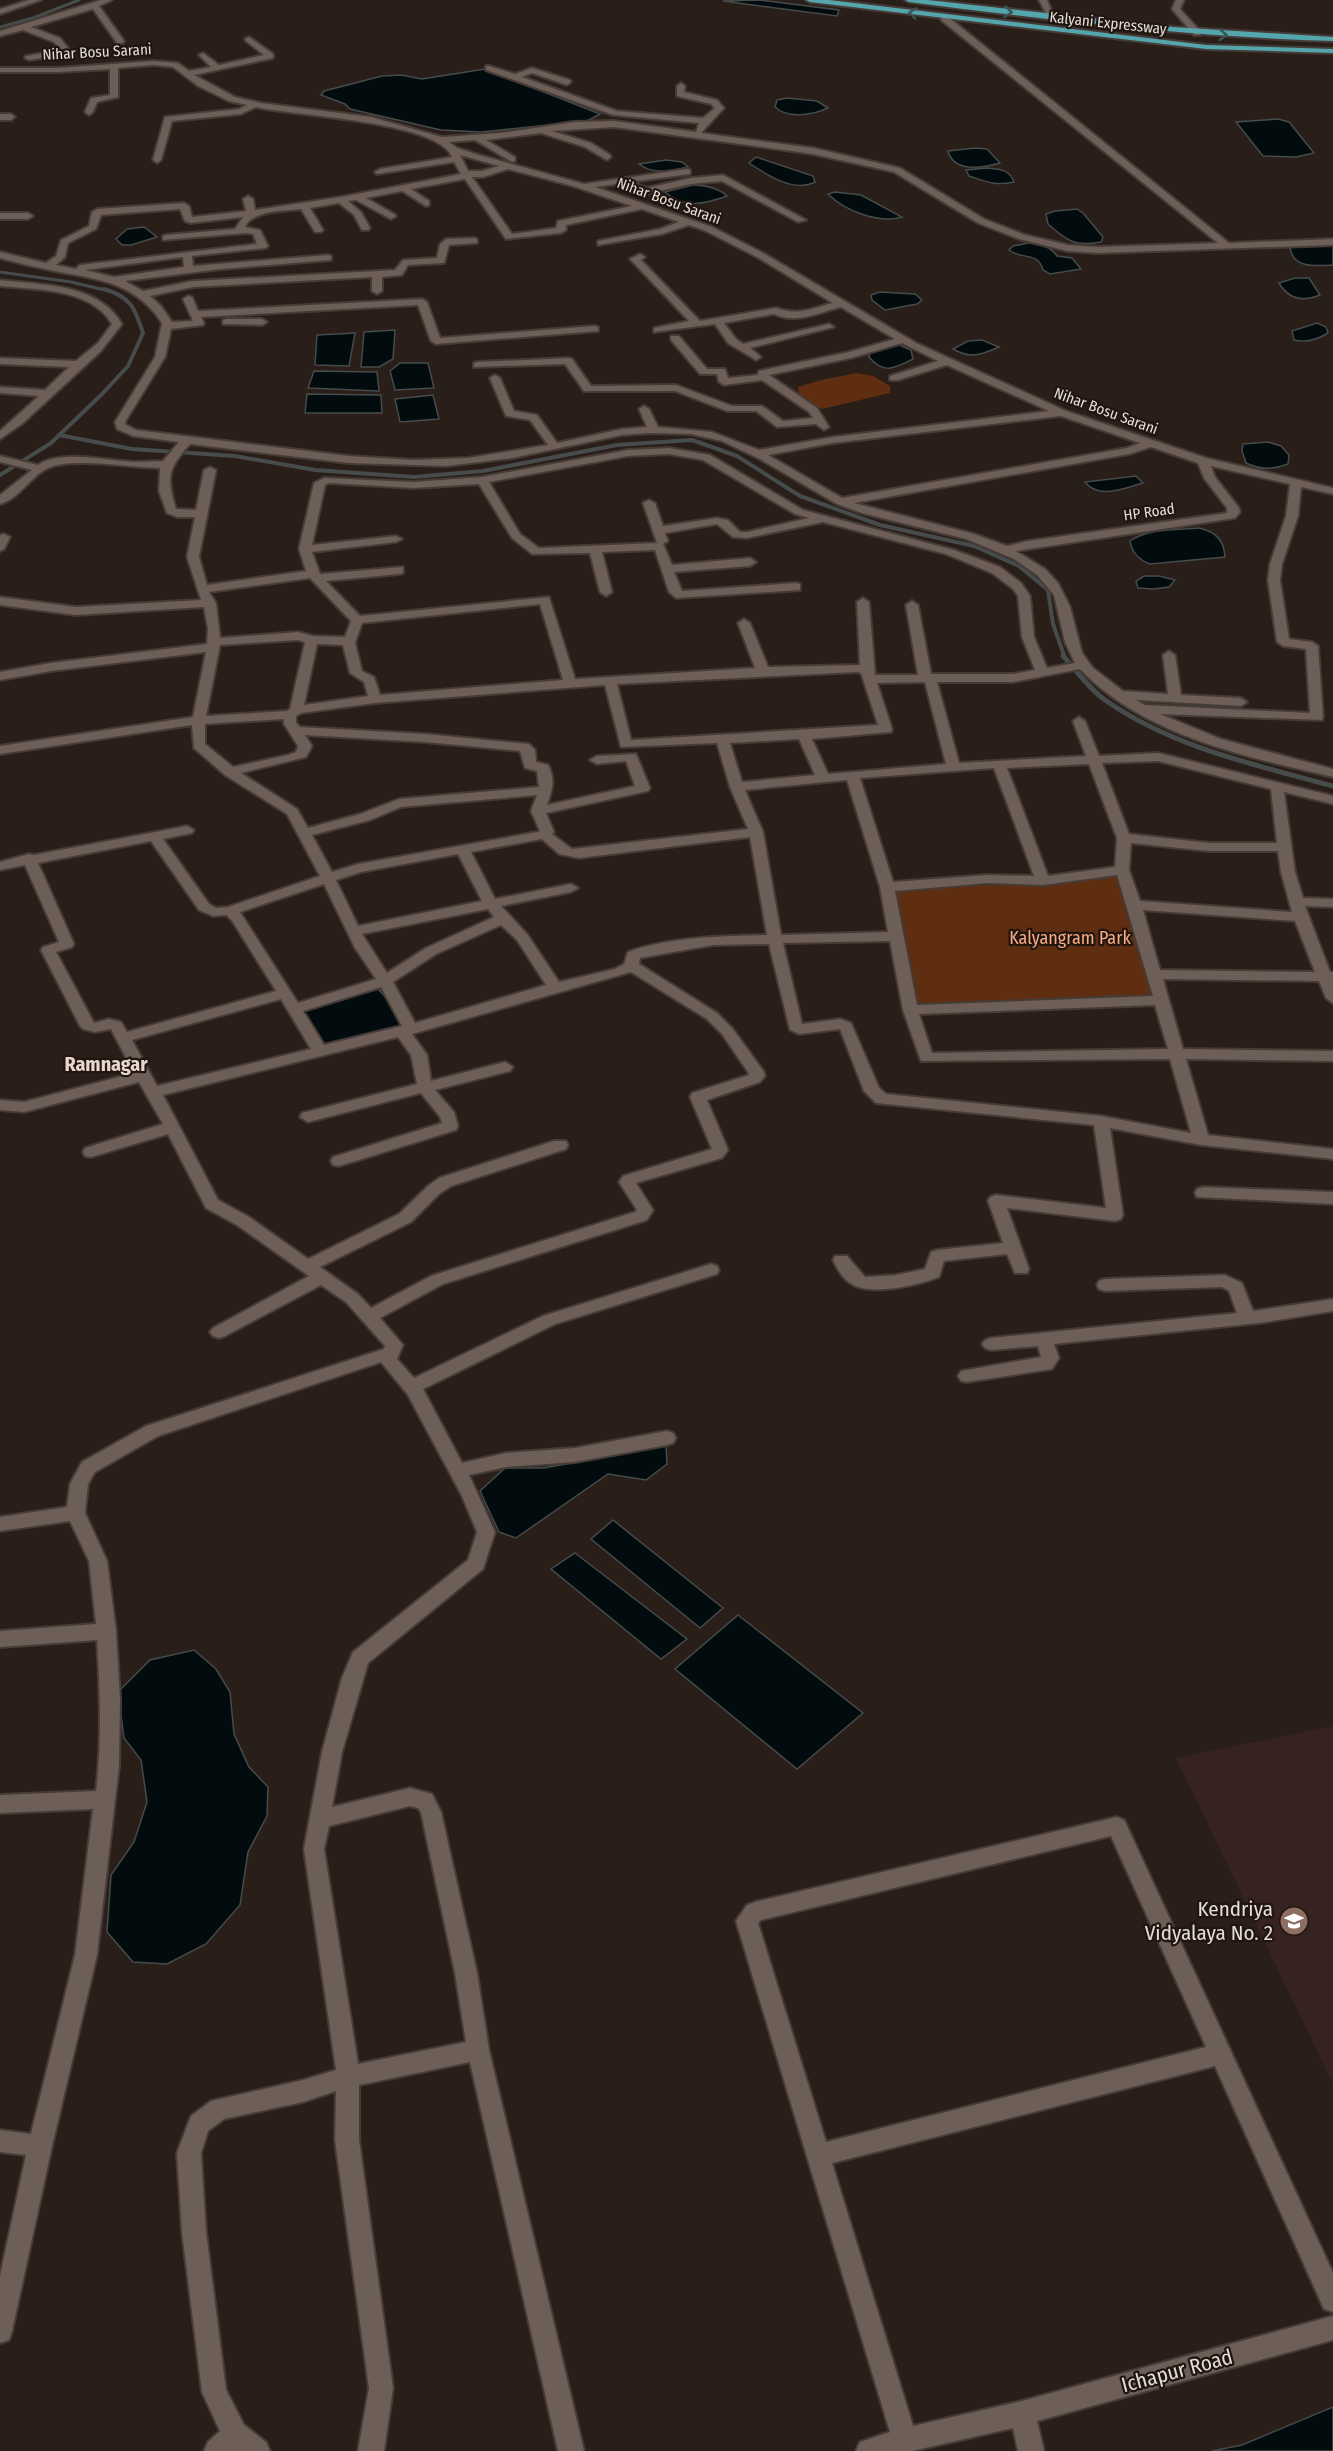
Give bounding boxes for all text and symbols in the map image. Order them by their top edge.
one-way arrow [1004,5,1013,18]
one-way arrow [908,8,917,20]
street label: Kalyani Expressway [1049,8,1168,38]
one-way arrow [1219,28,1228,41]
street label: Nihar Bosu Sarani [42,40,152,64]
street label: Nihar Bosu Sarani [615,174,723,228]
street label: Nihar Bosu Sarani [1052,384,1160,438]
street label: HP Road [1122,499,1176,525]
park label: Kalyangram Park [1009,927,1131,949]
district label: Ramnagar [64,1052,148,1076]
place label: Kendriya Vidyalaya No. 2 [1145,1896,1273,1946]
school or university icon: Kendriya Vidyalaya No. 2 [1278,1905,1310,1937]
street label: Ichapur Road [1119,2344,1235,2398]

